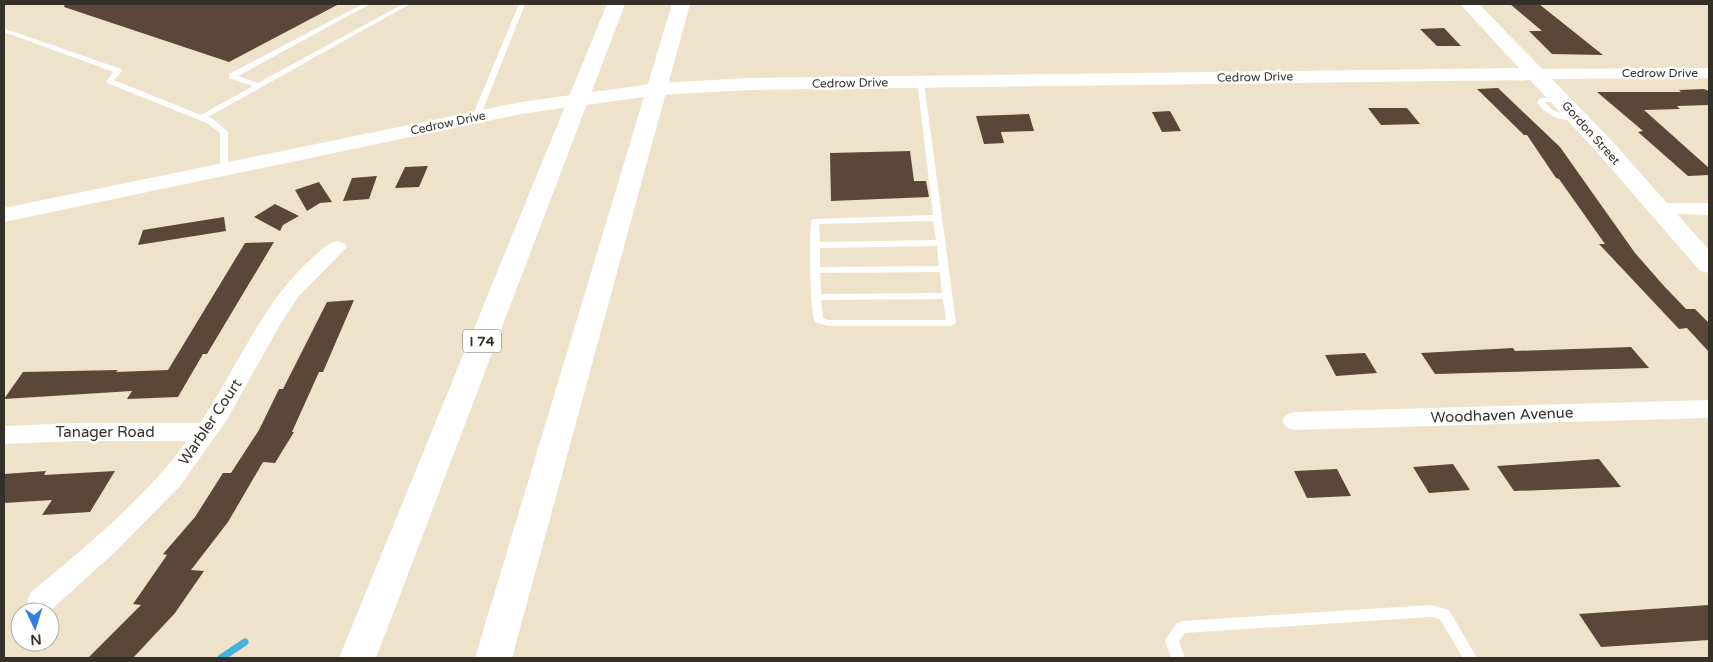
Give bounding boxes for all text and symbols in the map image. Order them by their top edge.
street label: Cedrow Drive [1622,66,1698,80]
street label: Cedrow Drive [1217,69,1293,85]
street label: Cedrow Drive [812,75,888,91]
street label: Gordon Street [1559,98,1623,168]
street label: Cedrow Drive [409,108,487,138]
road number: I 74 [463,330,501,352]
street label: Warbler Court [175,375,246,468]
street label: Woodhaven Avenue [1430,404,1574,426]
street label: Tanager Road [55,423,155,441]
north arrow [10,602,60,652]
text: N [30,631,42,648]

